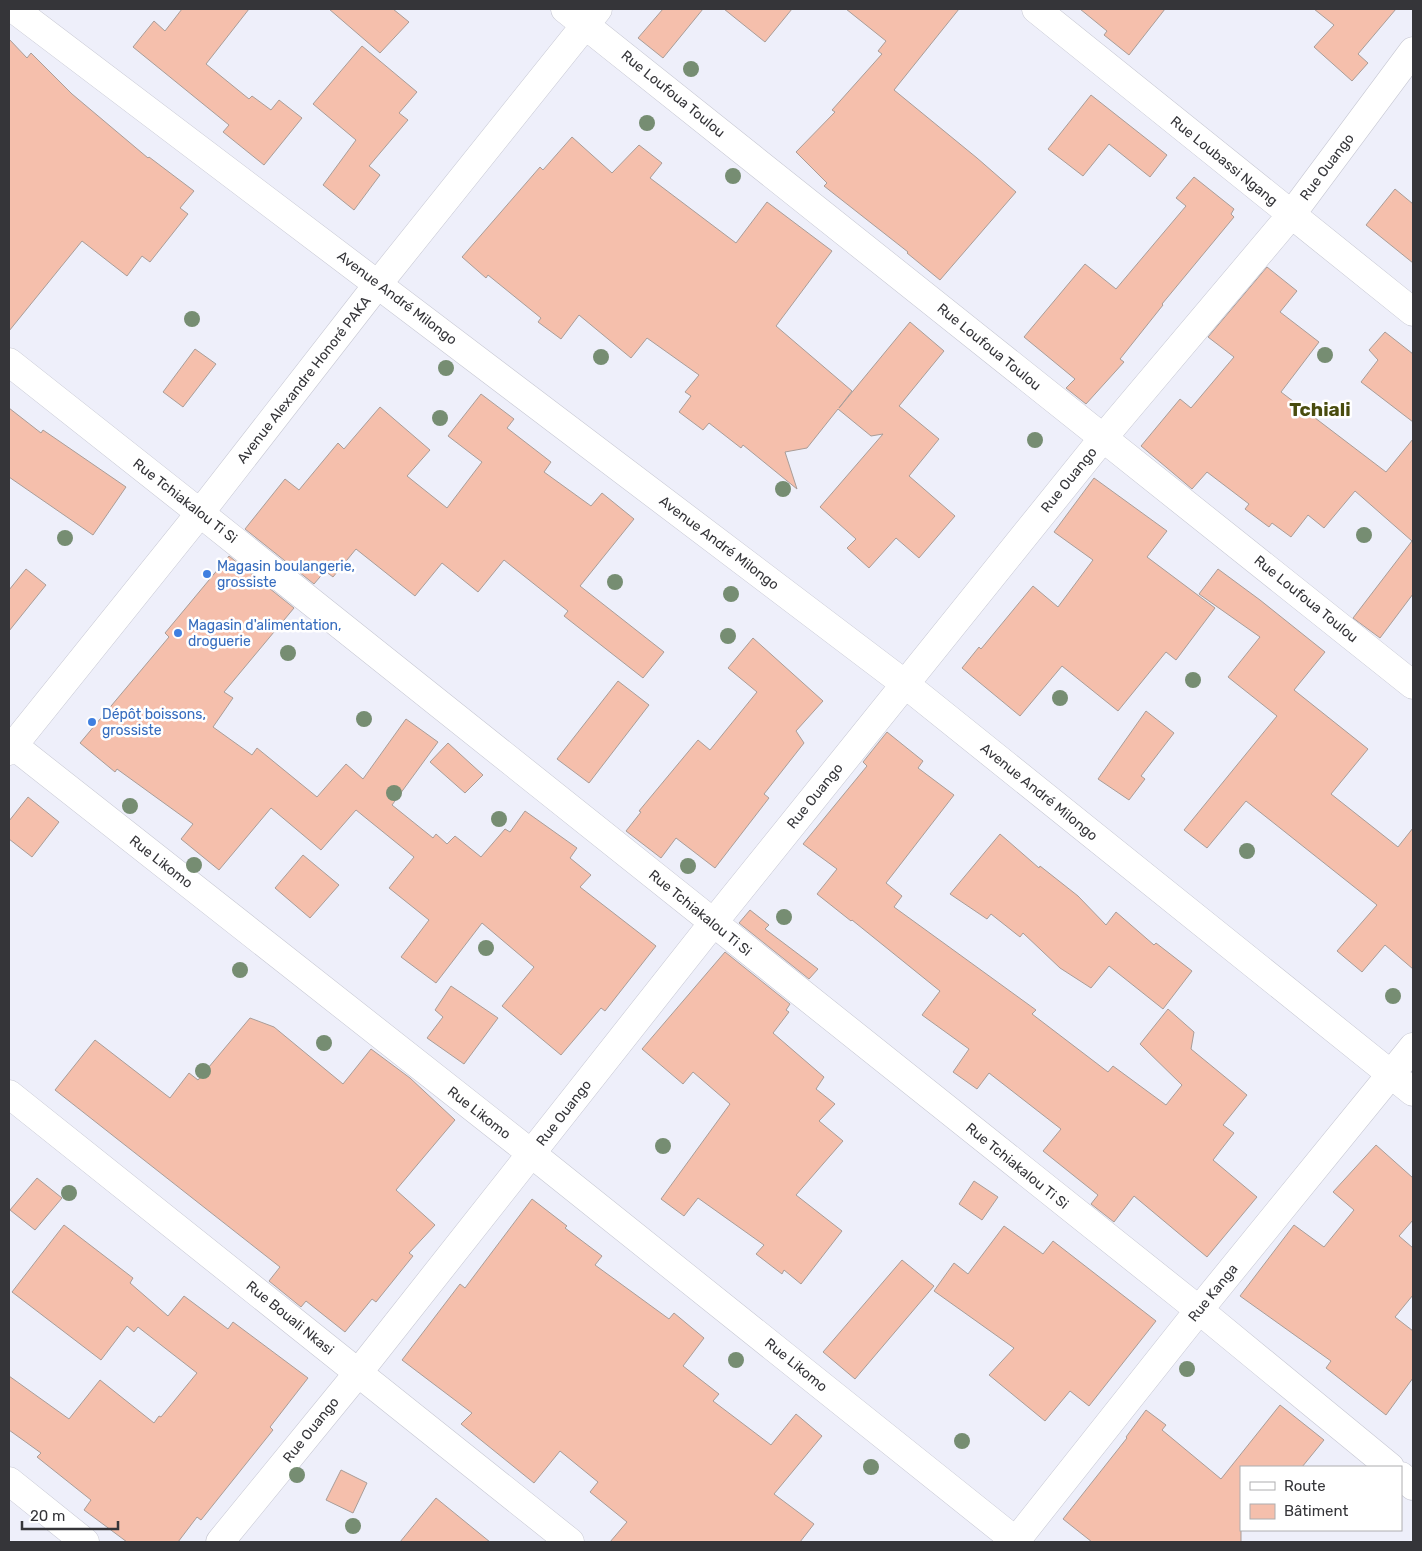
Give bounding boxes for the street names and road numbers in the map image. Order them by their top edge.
street label: Rue Loufoua Toulou [618,47,728,141]
street label: Rue Loubassi Ngang [1167,113,1281,209]
street label: Rue Ouango [1296,130,1358,204]
street label: Avenue André Milongo [334,247,460,349]
street label: Avenue Alexandre Honoré PAKA [233,292,375,467]
street label: Rue Loufoua Toulou [934,300,1044,394]
street label: Rue Ouango [1037,444,1101,516]
street label: Rue Tchiakalou Ti Si [130,455,240,547]
street label: Avenue André Milongo [656,492,782,594]
street label: Rue Loufoua Toulou [1251,552,1361,646]
street label: Avenue André Milongo [977,740,1101,844]
street label: Rue Ouango [783,760,847,832]
street label: Rue Likomo [126,832,196,892]
street label: Rue Tchiakalou Ti Si [645,866,755,960]
street label: Rue Ouango [533,1076,595,1150]
street label: Rue Likomo [444,1083,514,1143]
street label: Rue Tchiakalou Ti Si [962,1119,1072,1213]
street label: Rue Kanga [1185,1261,1241,1325]
street label: Rue Bouali Nkasi [243,1278,337,1358]
street label: Rue Likomo [761,1335,831,1395]
street label: Rue Ouango [279,1394,343,1466]

